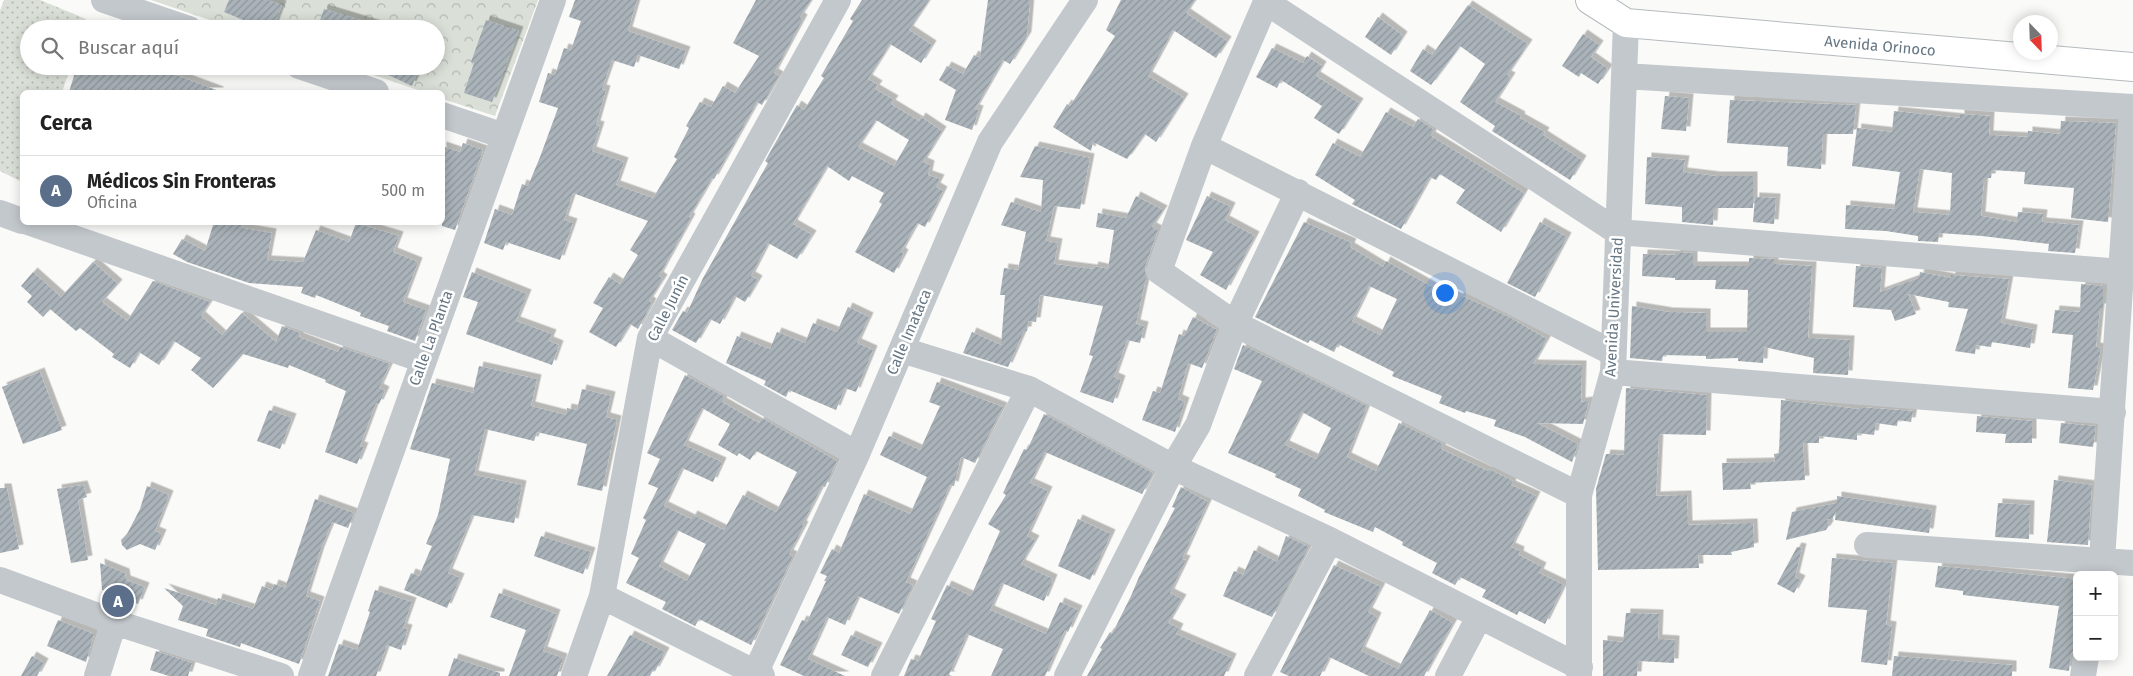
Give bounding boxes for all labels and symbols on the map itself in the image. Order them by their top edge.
north arrow [2013,15,2058,60]
street label: Avenida Orinoco [1824,32,1936,60]
street label: Avenida Universidad [1601,237,1627,377]
street label: Calle Junín [644,272,692,344]
your location [1432,280,1458,306]
street label: Calle Imataca [883,286,935,378]
street label: Calle La Planta [405,288,457,388]
pin: A [102,582,134,620]

